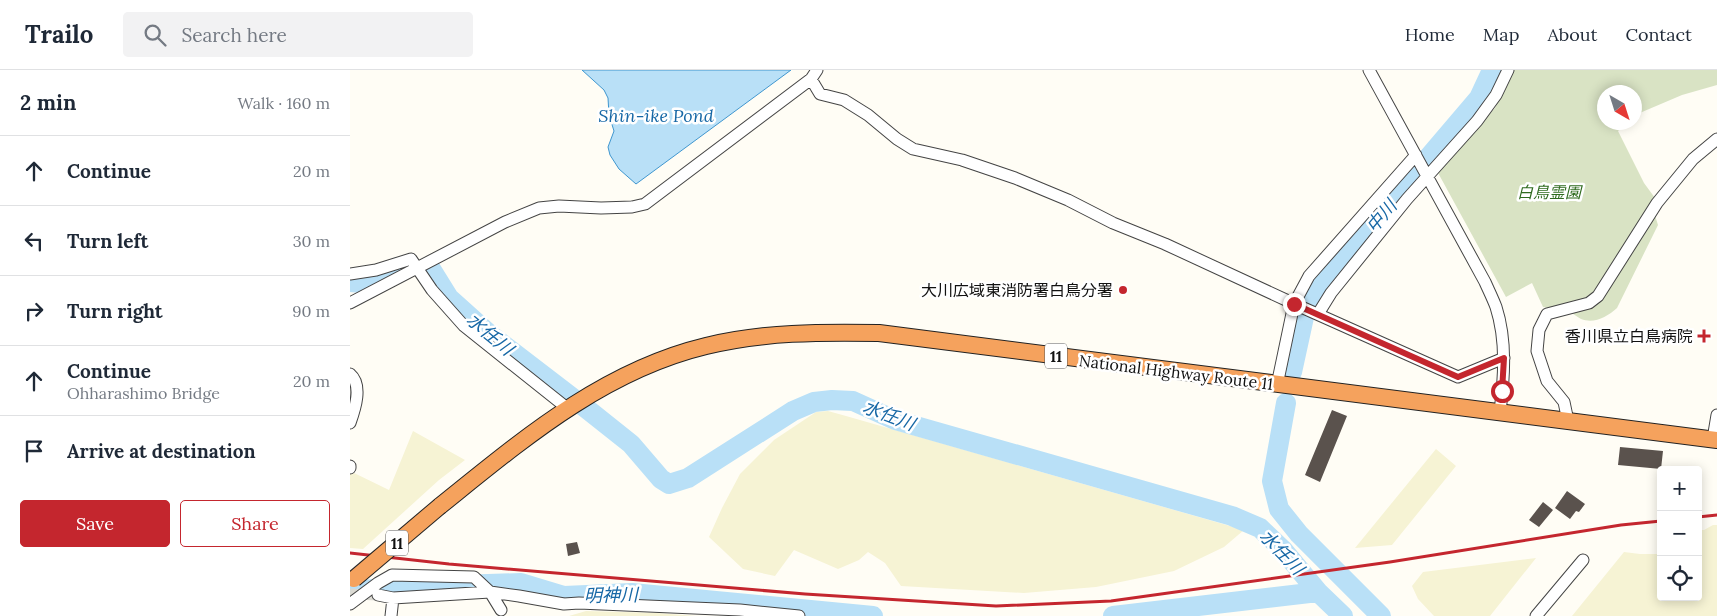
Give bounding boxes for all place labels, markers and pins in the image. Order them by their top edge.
place label: 大川広域東消防署白鳥分署 [921,280,1113,300]
marker: 大川広域東消防署白鳥分署 [1117,284,1129,296]
place label: 香川県立白鳥病院 [1565,326,1693,346]
marker: 香川県立白鳥病院 [1697,329,1711,343]

